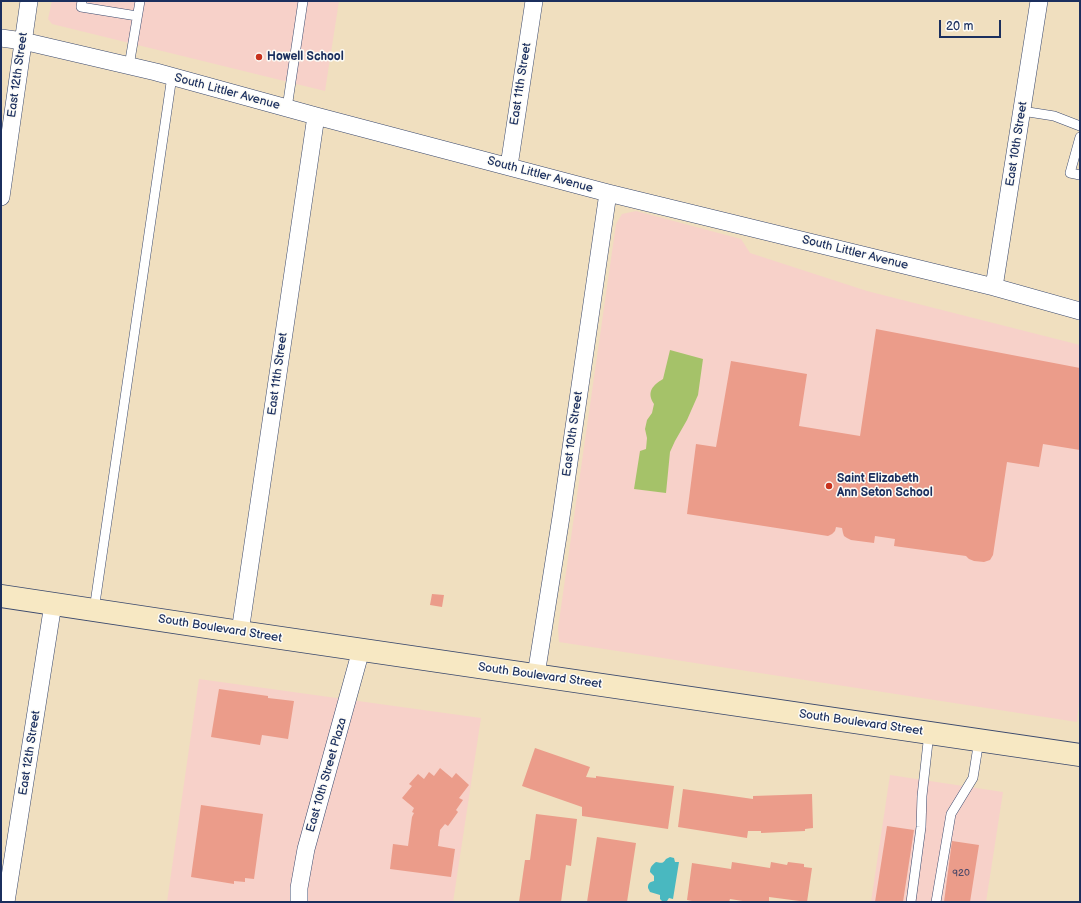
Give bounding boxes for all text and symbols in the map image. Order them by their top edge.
scale bar [941,12,1003,38]
text: 20 m [946,19,973,34]
street label: East 12th Street [5,32,31,118]
street label: East 11th Street [507,42,535,126]
place label: Howell School [267,50,344,64]
marker: Howell School [254,52,264,62]
street label: South Littler Avenue [173,71,281,113]
street label: East 10th Street [1003,101,1031,187]
street label: South Littler Avenue [486,154,594,196]
street label: South Littler Avenue [800,233,910,273]
street label: East 11th Street [265,332,291,416]
street label: East 10th Street [560,391,586,477]
place label: Saint Elizabeth Ann Seton School [837,472,933,500]
marker: Saint Elizabeth Ann Seton School [824,481,834,491]
street label: South Boulevard Street [157,612,283,646]
street label: South Boulevard Street [477,660,603,692]
street label: South Boulevard Street [798,707,924,739]
street label: East 12th Street [16,710,44,796]
street label: East 10th Street Plaza [304,716,350,834]
house number: 920 [952,867,970,879]

